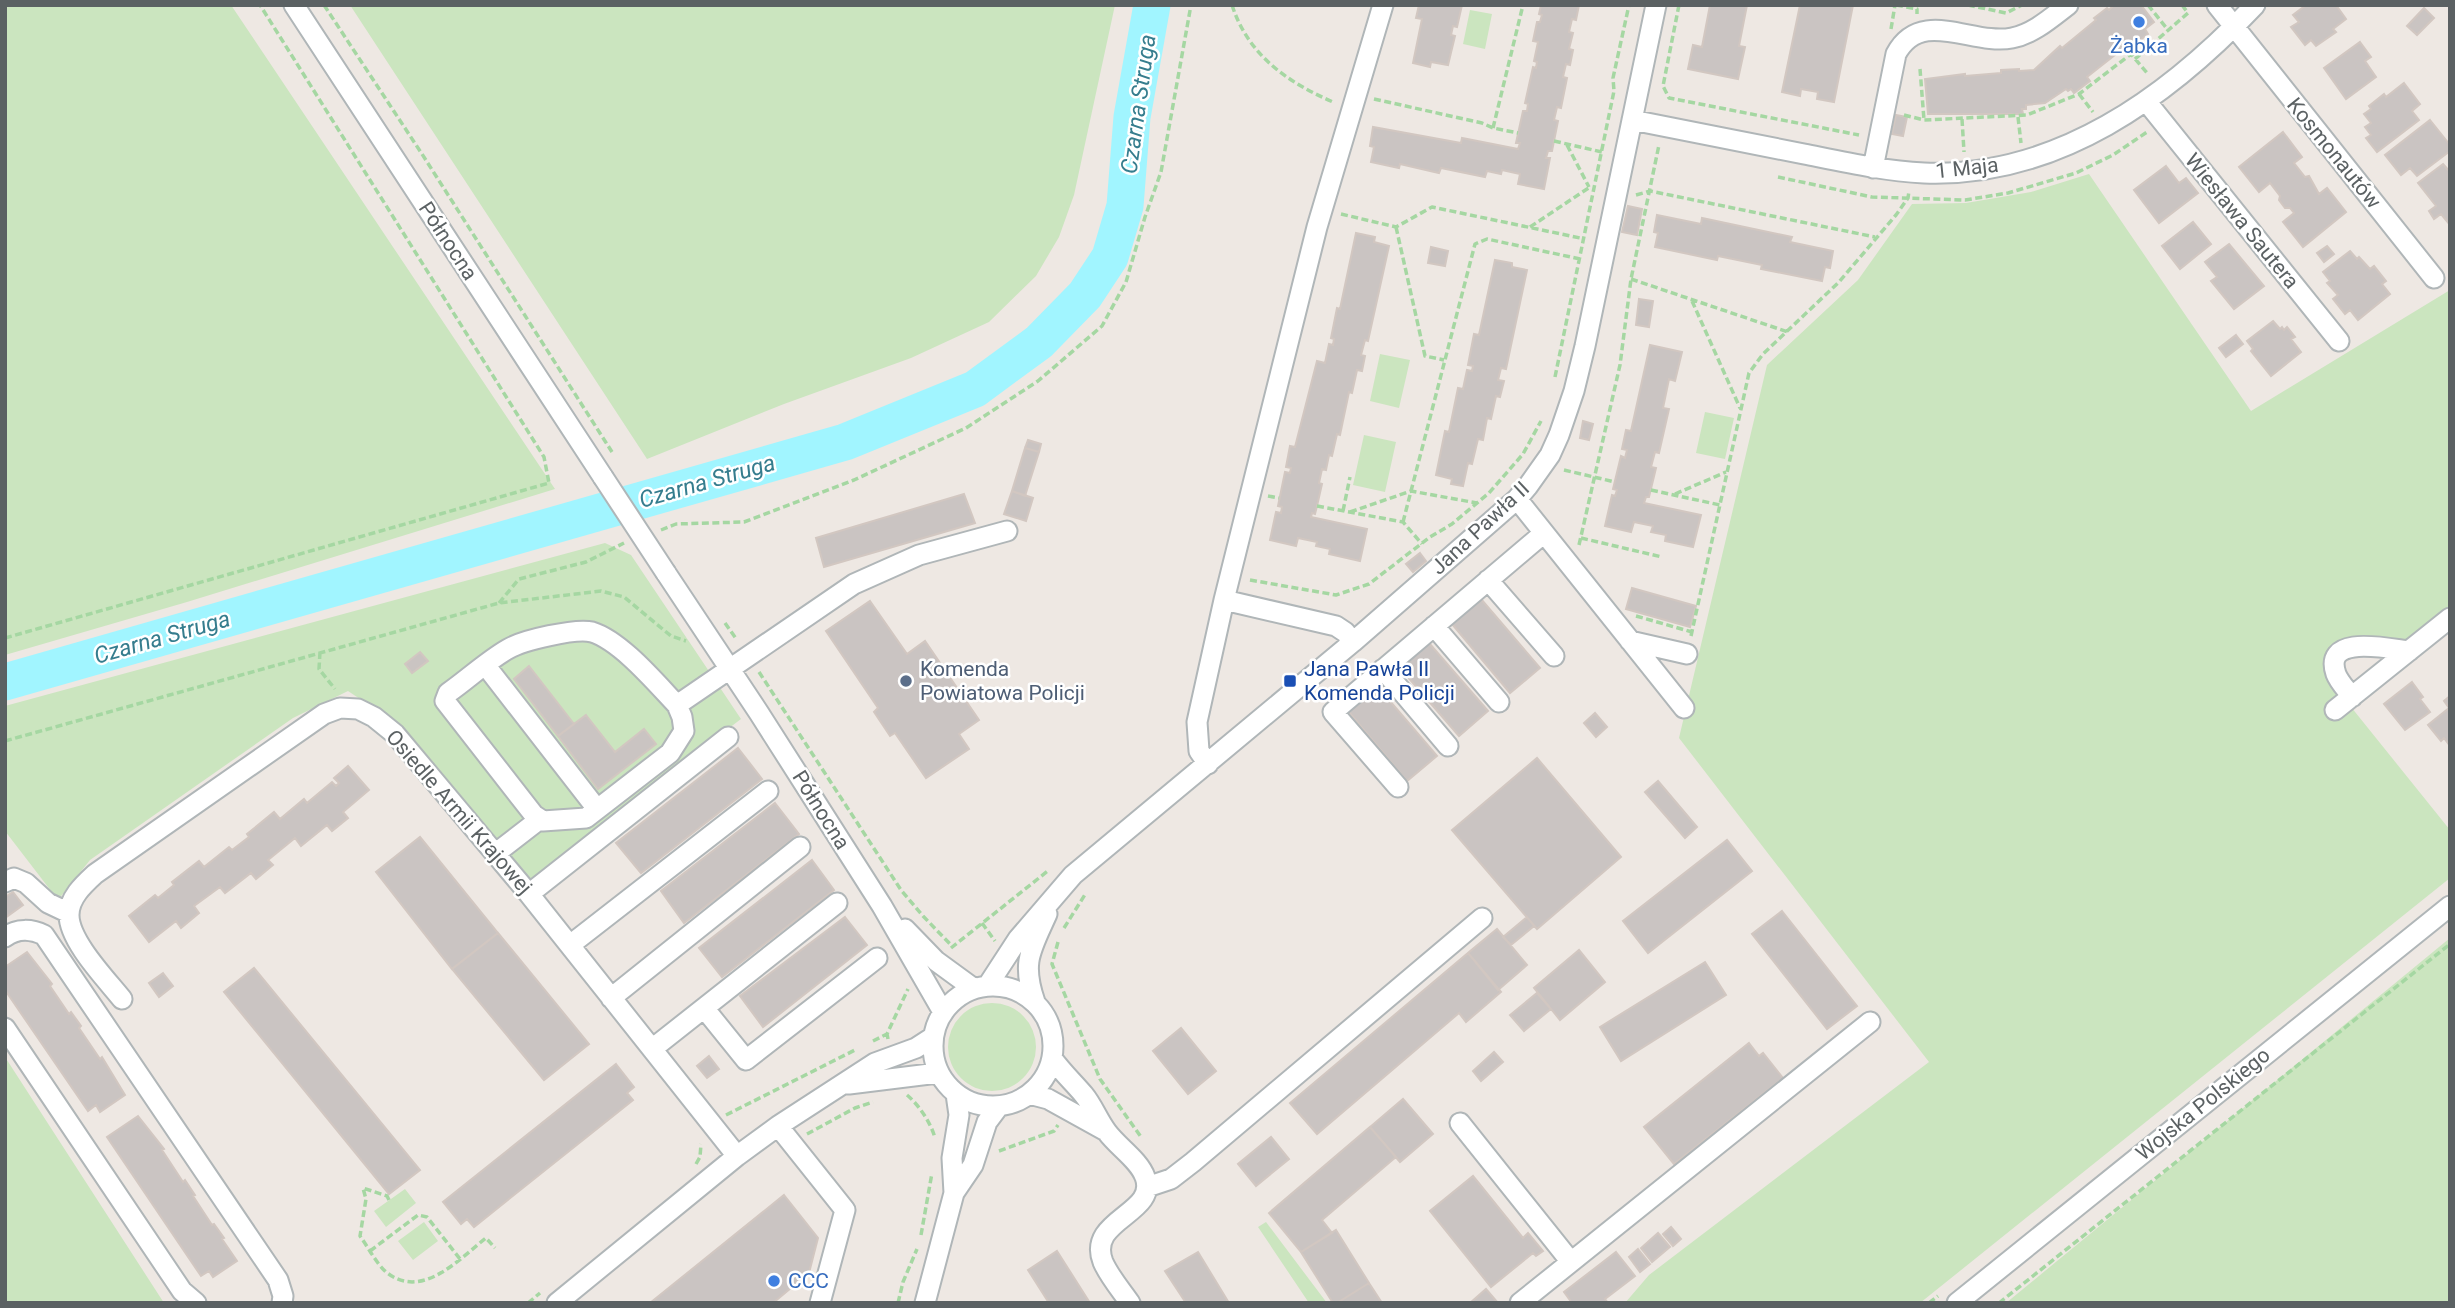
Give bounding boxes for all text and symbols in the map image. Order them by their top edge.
marker: Żabka [2131,14,2147,30]
water label: Czarna Struga [1115,33,1162,176]
place label: Żabka [2110,34,2168,58]
street label: Kosmonautów [2282,93,2386,213]
street label: Wiesława Sautera [2180,149,2304,293]
street label: 1 Maja [1934,153,2000,183]
street label: Północna [414,197,482,285]
water label: Czarna Struga [636,449,778,514]
street label: Jana Pawła II [1426,476,1534,580]
water label: Czarna Struga [91,605,233,670]
place label: Komenda Powiatowa Policji [920,657,1085,705]
place label: Jana Pawła II Komenda Policji [1304,657,1455,705]
marker: Komenda Powiatowa Policji [898,673,914,689]
marker: Jana Pawła II Komenda Policji [1282,673,1298,689]
street label: Osiedle Armii Krajowej [381,725,537,899]
street label: Północna [787,766,855,854]
street label: Wojska Polskiego [2131,1043,2275,1165]
place label: CCC [788,1269,829,1293]
marker: CCC [766,1273,782,1289]

